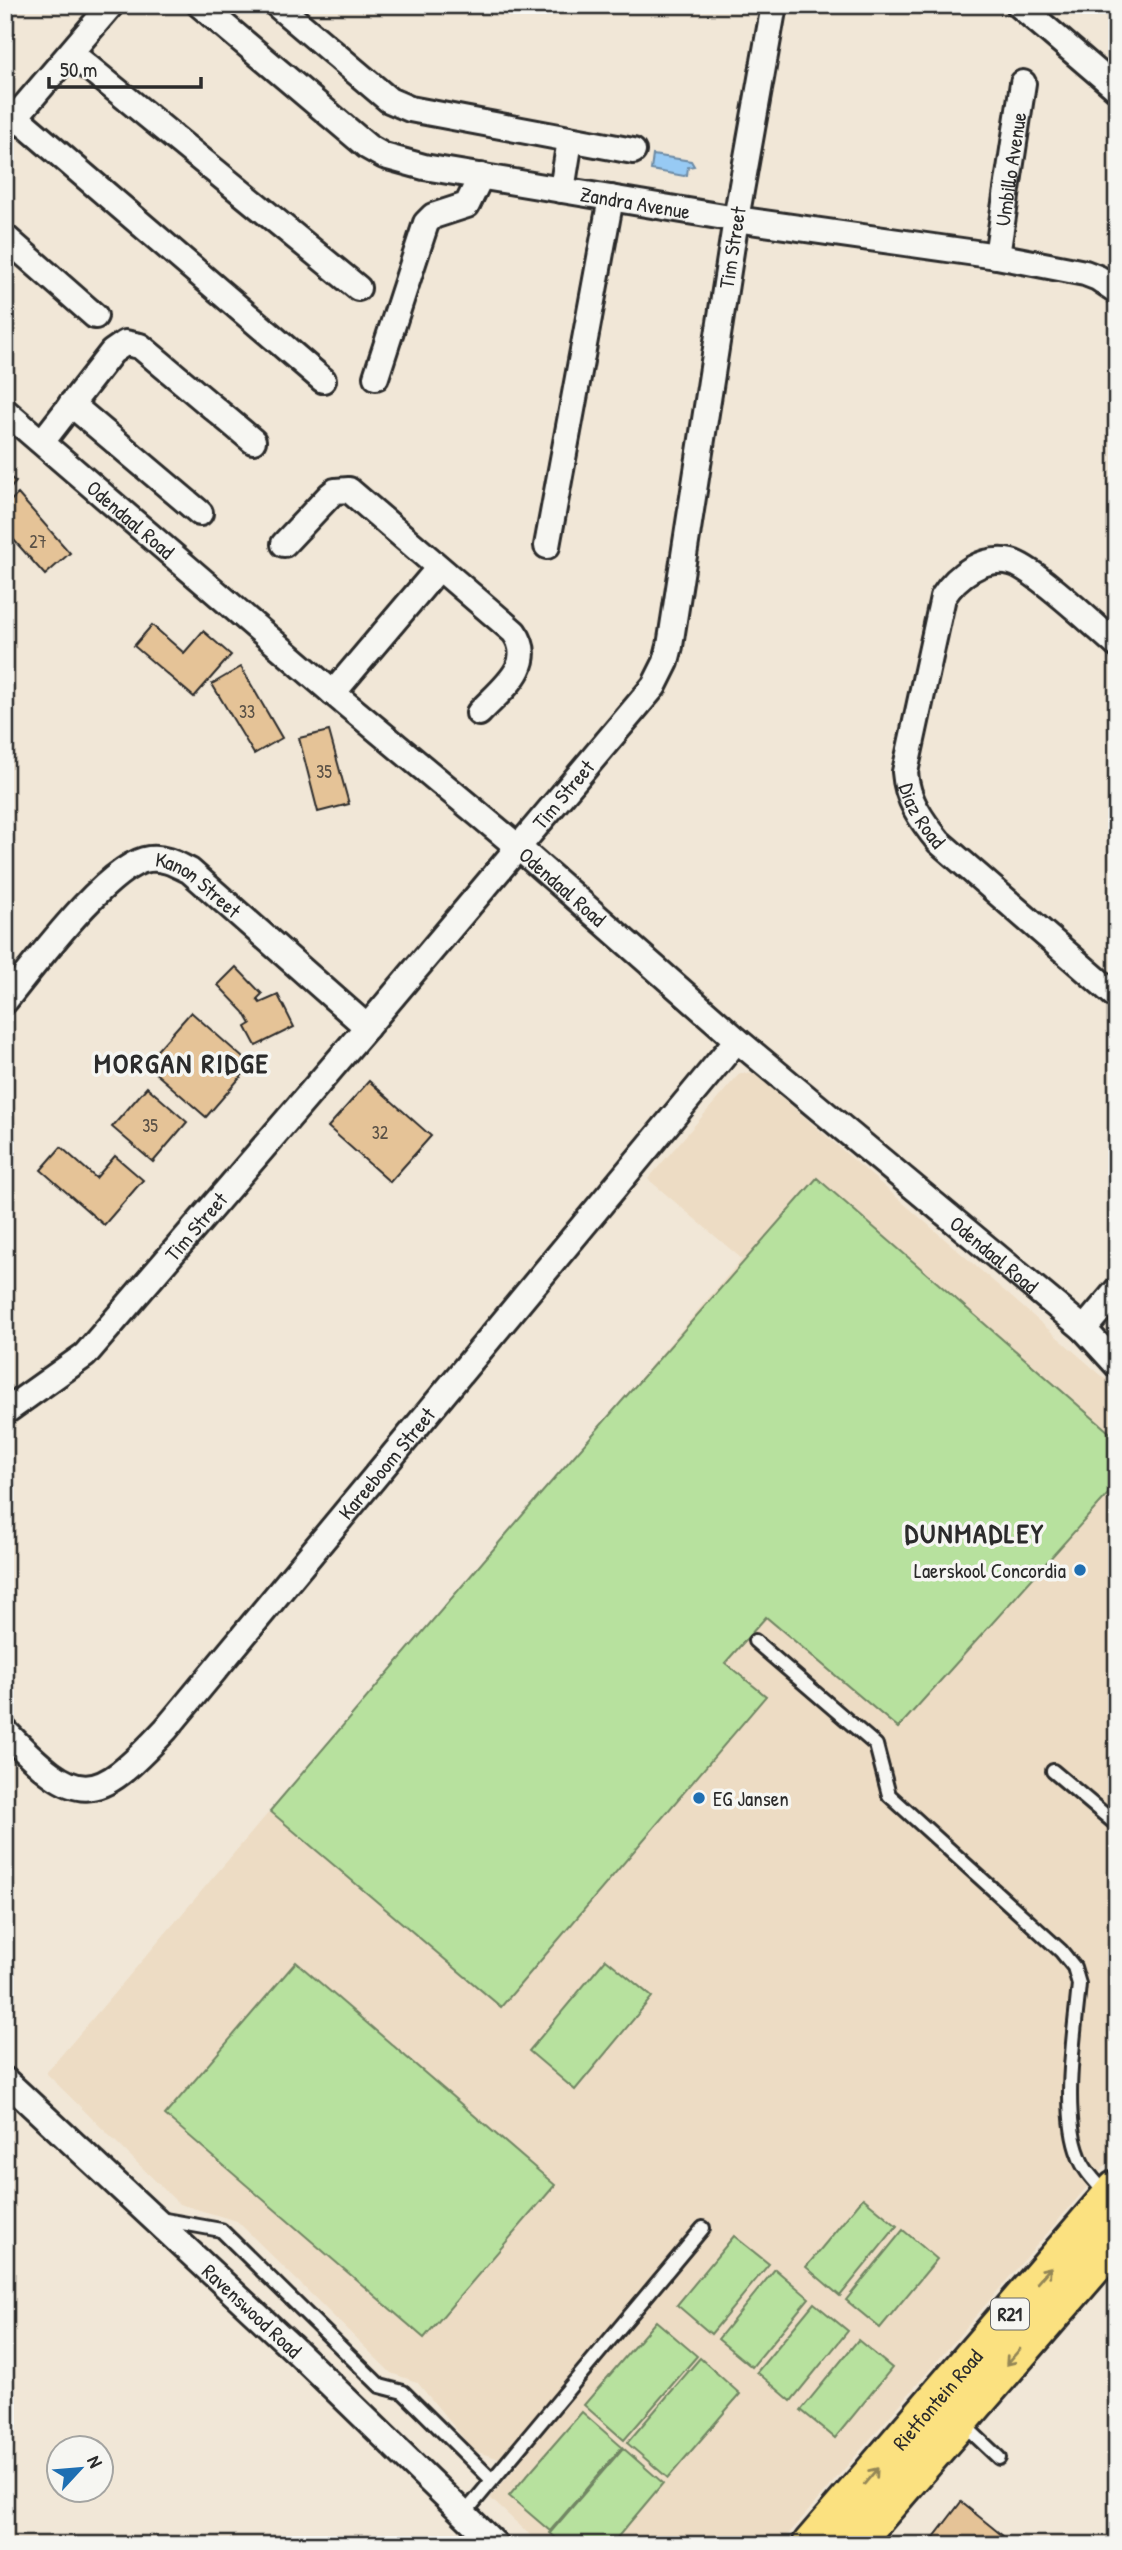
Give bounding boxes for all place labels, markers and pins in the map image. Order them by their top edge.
place label: Laerskool Concordia [914,1556,1066,1585]
marker: Laerskool Concordia [1072,1562,1088,1578]
place label: EG Jansen [713,1784,789,1813]
marker: EG Jansen [691,1790,707,1806]

